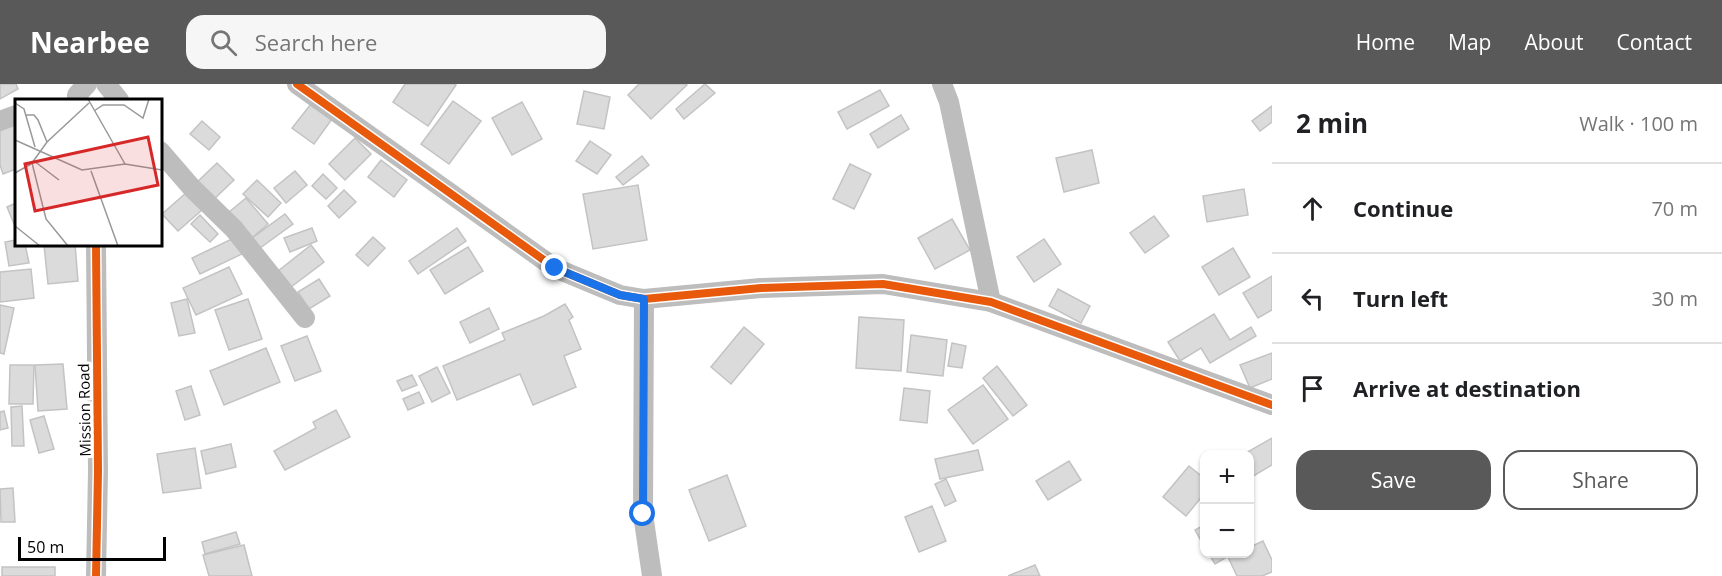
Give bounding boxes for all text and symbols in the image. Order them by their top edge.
search box [186,15,606,69]
text: Nearbee [30,23,150,61]
icon: search [207,26,240,59]
text: Search here [255,27,377,57]
text: Home [1356,28,1415,56]
text: Map [1448,28,1491,56]
text: About [1524,28,1584,56]
text: Contact [1617,28,1692,56]
inset map [15,99,162,246]
text: 2 min [1296,105,1368,141]
text: Walk · 100 m [1579,110,1698,137]
icon: ahead [1296,192,1329,225]
text: Continue [1353,193,1453,223]
text: 70 m [1651,195,1698,222]
route end [541,254,567,280]
icon: left [1296,282,1329,315]
text: Turn left [1353,283,1448,313]
text: 30 m [1651,285,1698,312]
street label: Mission Road [73,363,95,457]
icon: arrive [1296,372,1329,405]
text: Arrive at destination [1353,373,1581,403]
map controls [1200,450,1254,558]
button: + [1200,450,1254,504]
button: Save [1296,450,1491,510]
button: Share [1503,450,1698,510]
route start [629,500,655,526]
button: − [1200,504,1254,558]
scale bar [18,534,166,562]
text: 50 m [27,536,64,558]

